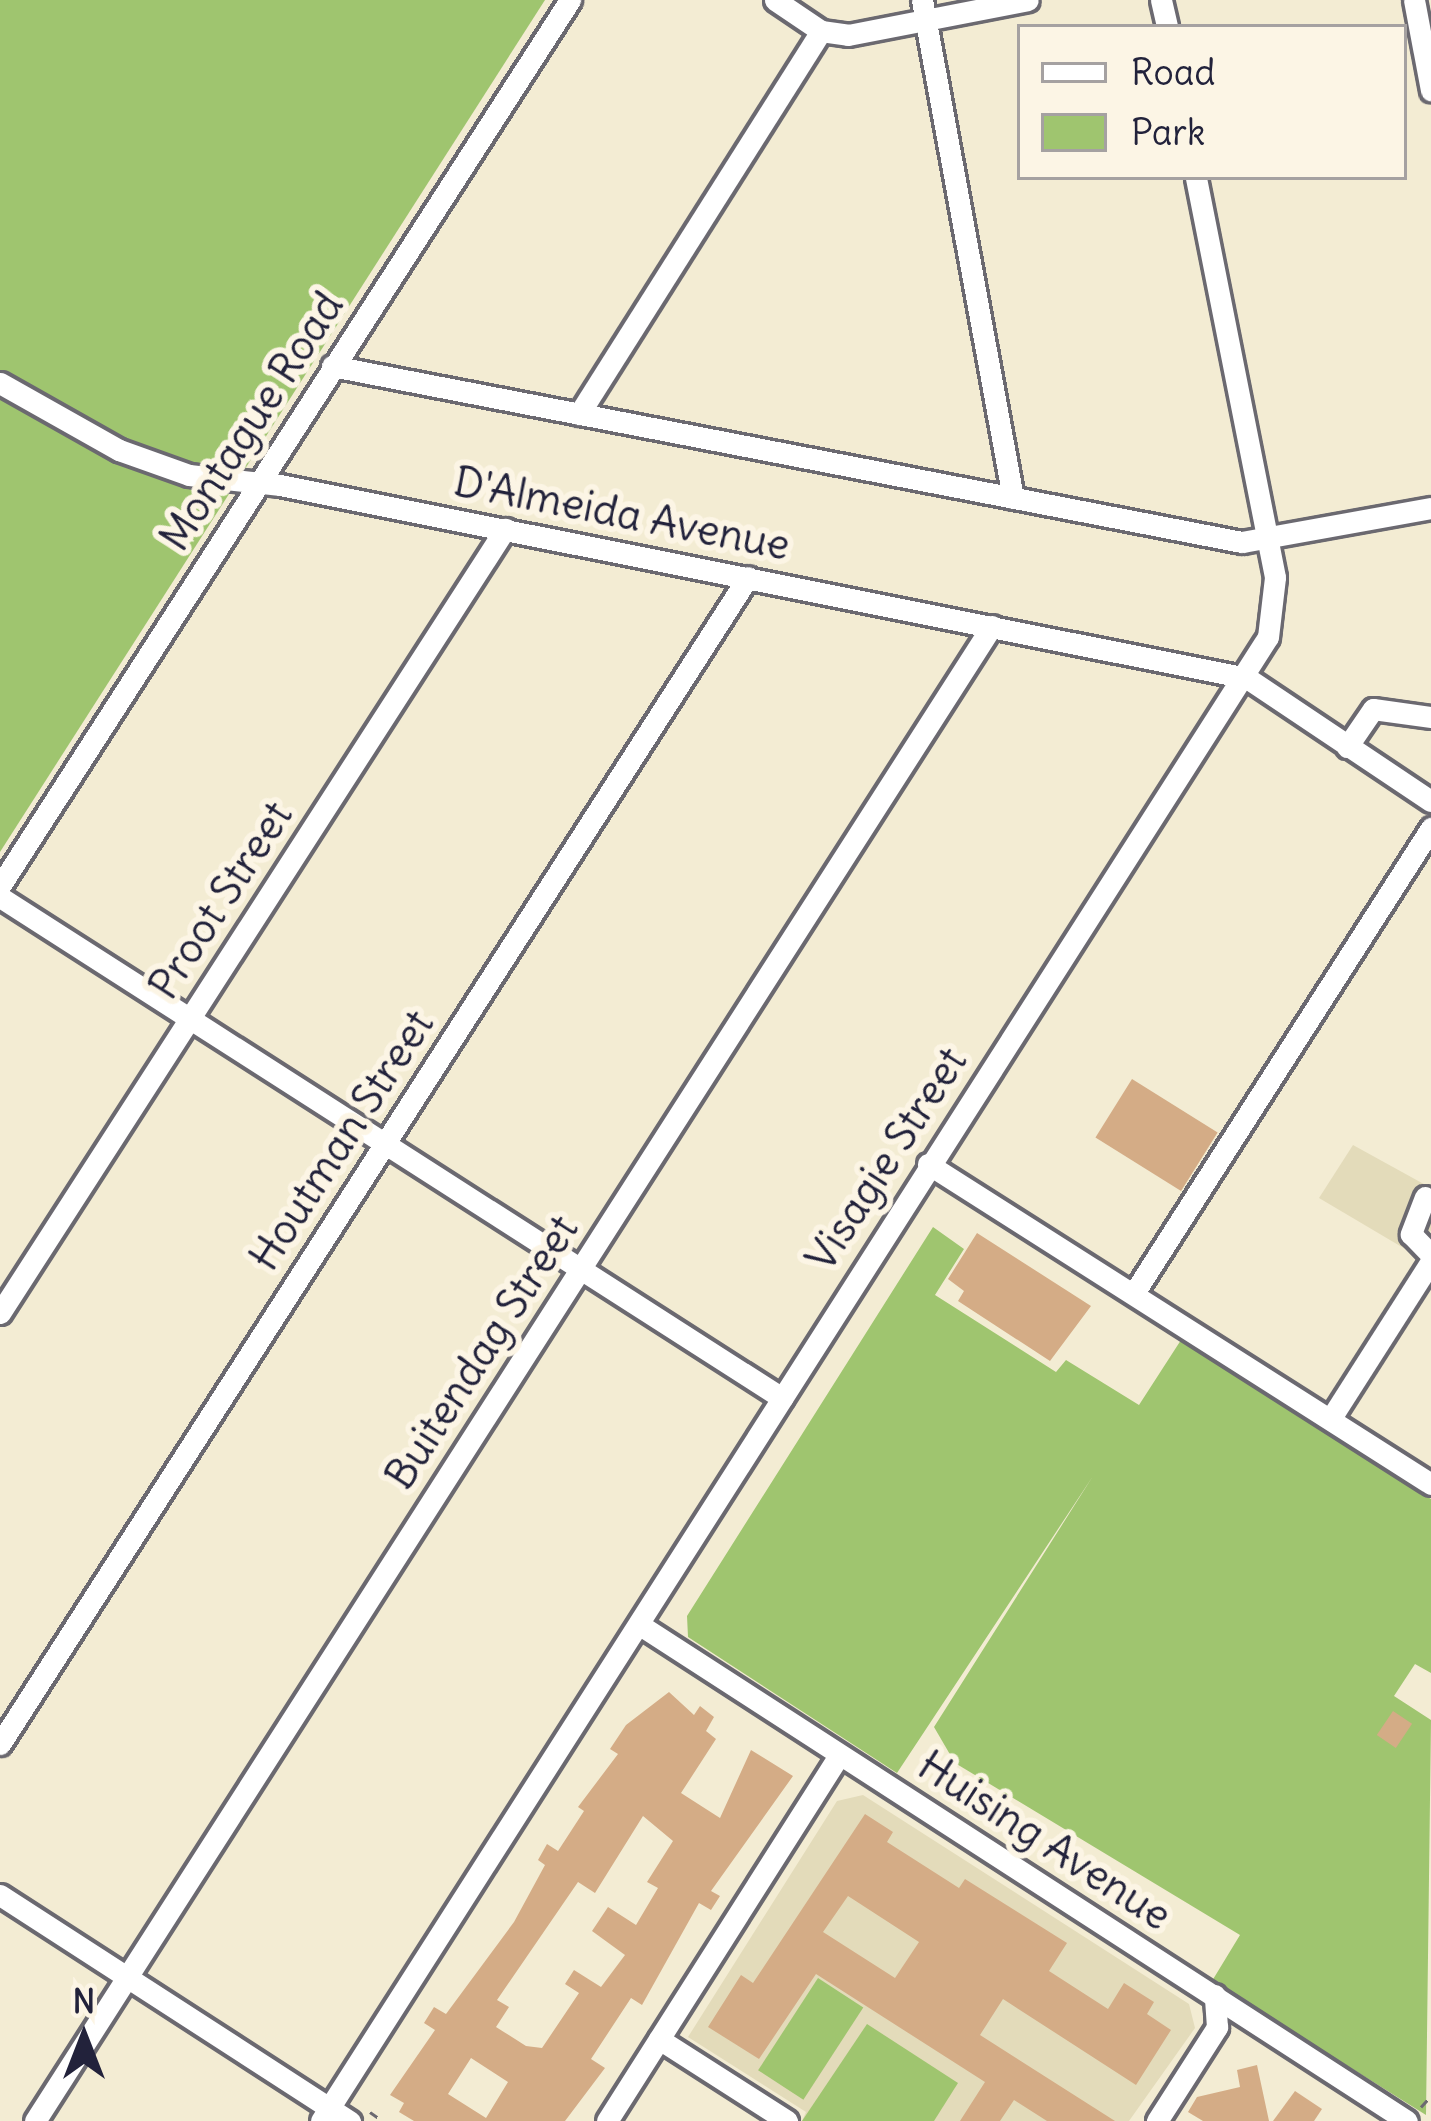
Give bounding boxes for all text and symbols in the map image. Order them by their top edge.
legend [1017,24,1407,180]
text: Road [1131,50,1215,95]
text: Park [1131,110,1205,155]
street label: Montague Road [149,282,353,560]
street label: D'Almeida Avenue [450,456,794,570]
street label: Proot Street [138,792,302,1008]
street label: Houtman Street [238,1001,444,1279]
street label: Visagie Street [795,1038,977,1280]
street label: Buitendag Street [374,1206,588,1498]
street label: Huising Avenue [909,1740,1181,1940]
north arrow [24,1977,144,2097]
text: N [73,1980,95,2022]

